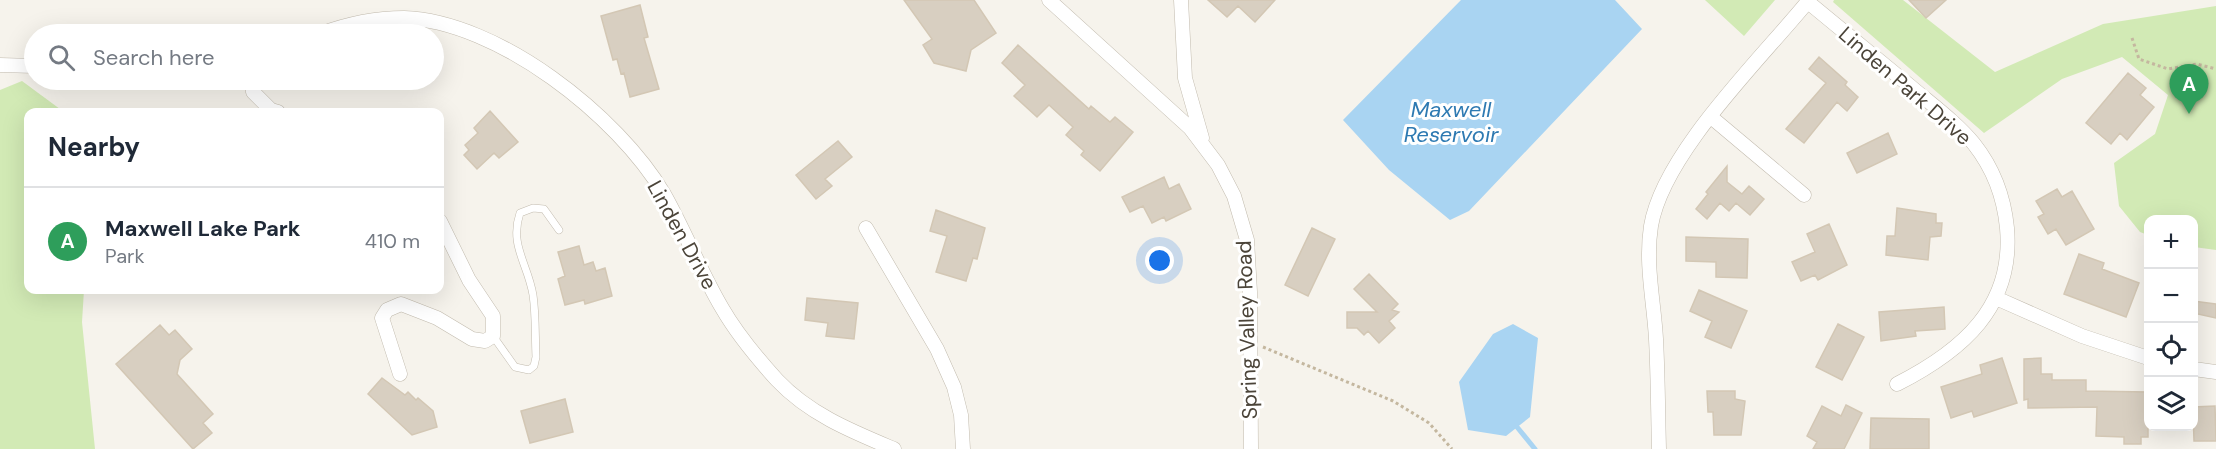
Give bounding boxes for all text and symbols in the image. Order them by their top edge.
street label: Linden Park Drive [1833,20,1978,152]
search box [24,24,444,90]
icon: search [45,41,78,74]
text: Search here [93,43,214,72]
pin: A [2170,64,2208,114]
water label: Maxwell Reservoir [1404,95,1499,149]
text: Nearby [48,130,140,164]
street label: Linden Drive [641,175,724,295]
text: Maxwell Lake Park [105,214,301,243]
map controls [2144,215,2198,431]
button: + [2144,215,2198,269]
text: A [60,228,75,254]
text: 410 m [365,228,420,254]
street label: Spring Valley Road [1230,240,1264,420]
text: Park [105,243,145,269]
your location [1145,246,1174,275]
button: − [2144,269,2198,323]
button: locate [2144,323,2198,377]
button: layers [2144,377,2198,431]

